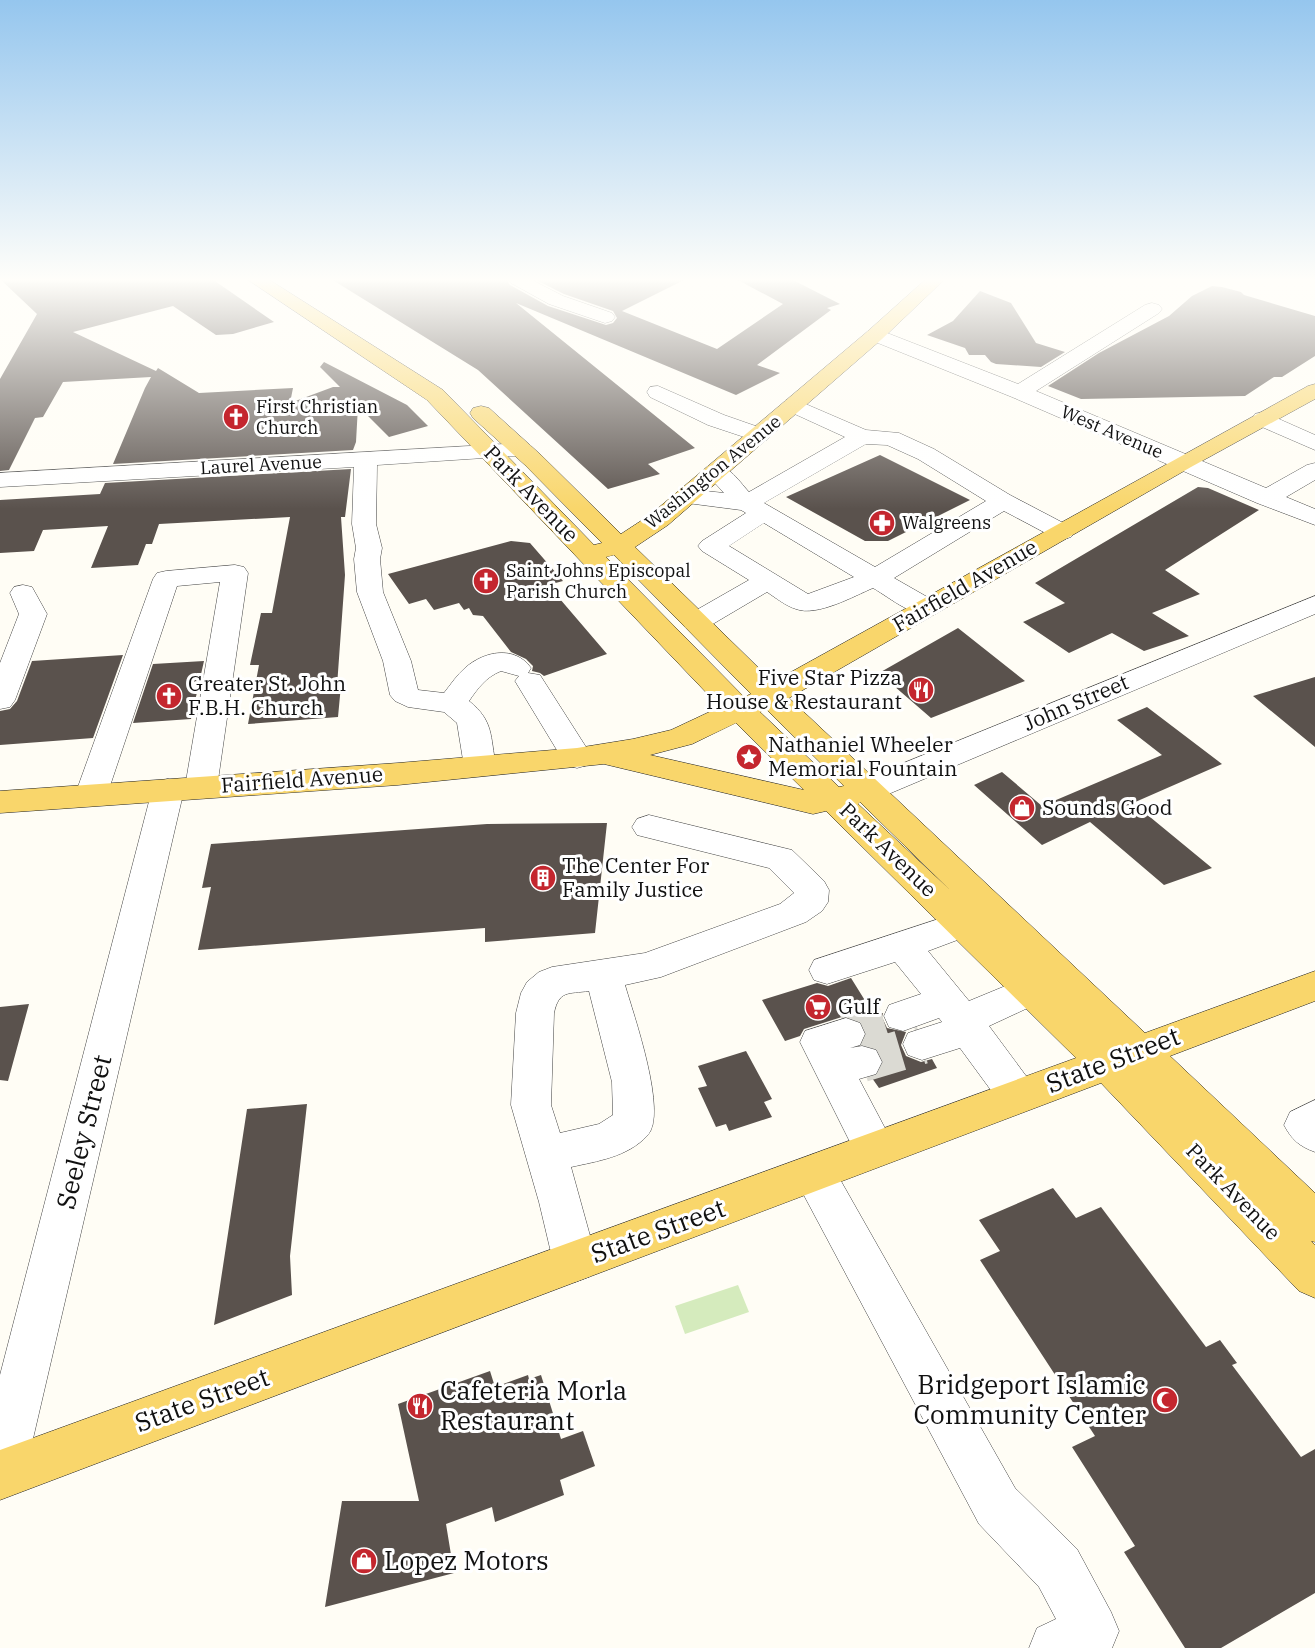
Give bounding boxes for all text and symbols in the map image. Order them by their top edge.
place label: First Christian Church [256,395,378,439]
street label: West Avenue [1058,400,1167,463]
church icon: First Christian Church [221,402,251,432]
street label: Washington Avenue [640,410,785,534]
street label: Park Avenue [478,439,585,548]
street label: Laurel Avenue [199,450,323,479]
pharmacy icon: Walgreens [867,508,897,538]
place label: Walgreens [902,511,991,534]
street label: Fairfield Avenue [887,532,1042,638]
place label: Saint Johns Episcopal Parish Church [506,559,691,603]
church icon: Saint Johns Episcopal Parish Church [471,566,501,596]
place label: Five Star Pizza House & Restaurant [706,663,902,715]
street label: John Street [1019,667,1132,737]
place label: Greater St. John F.B.H. Church [188,669,346,721]
restaurant icon: Five Star Pizza House & Restaurant [906,675,936,705]
church icon: Greater St. John F.B.H. Church [154,681,184,711]
place label: Nathaniel Wheeler Memorial Fountain [768,730,957,782]
place icon: Nathaniel Wheeler Memorial Fountain [734,742,764,772]
street label: Fairfield Avenue [220,759,384,799]
shop icon: Sounds Good [1007,793,1037,823]
place label: Sounds Good [1042,793,1173,821]
street label: Park Avenue [834,796,943,903]
place label: The Center For Family Justice [562,851,710,903]
building icon: The Center For Family Justice [528,863,558,893]
supermarket icon: Gulf [803,992,833,1022]
place label: Gulf [838,992,881,1020]
street label: State Street [1041,1018,1184,1100]
street label: Seeley Street [47,1051,119,1212]
street label: Park Avenue [1180,1137,1287,1246]
street label: State Street [586,1190,730,1270]
street label: State Street [130,1359,274,1439]
place label: Bridgeport Islamic Community Center [913,1367,1146,1431]
place label: Cafeteria Morla Restaurant [440,1373,627,1437]
mosque icon: Bridgeport Islamic Community Center [1150,1385,1180,1415]
restaurant icon: Cafeteria Morla Restaurant [405,1391,435,1421]
place label: Lopez Motors [384,1543,549,1577]
shop icon: Lopez Motors [349,1546,379,1576]

